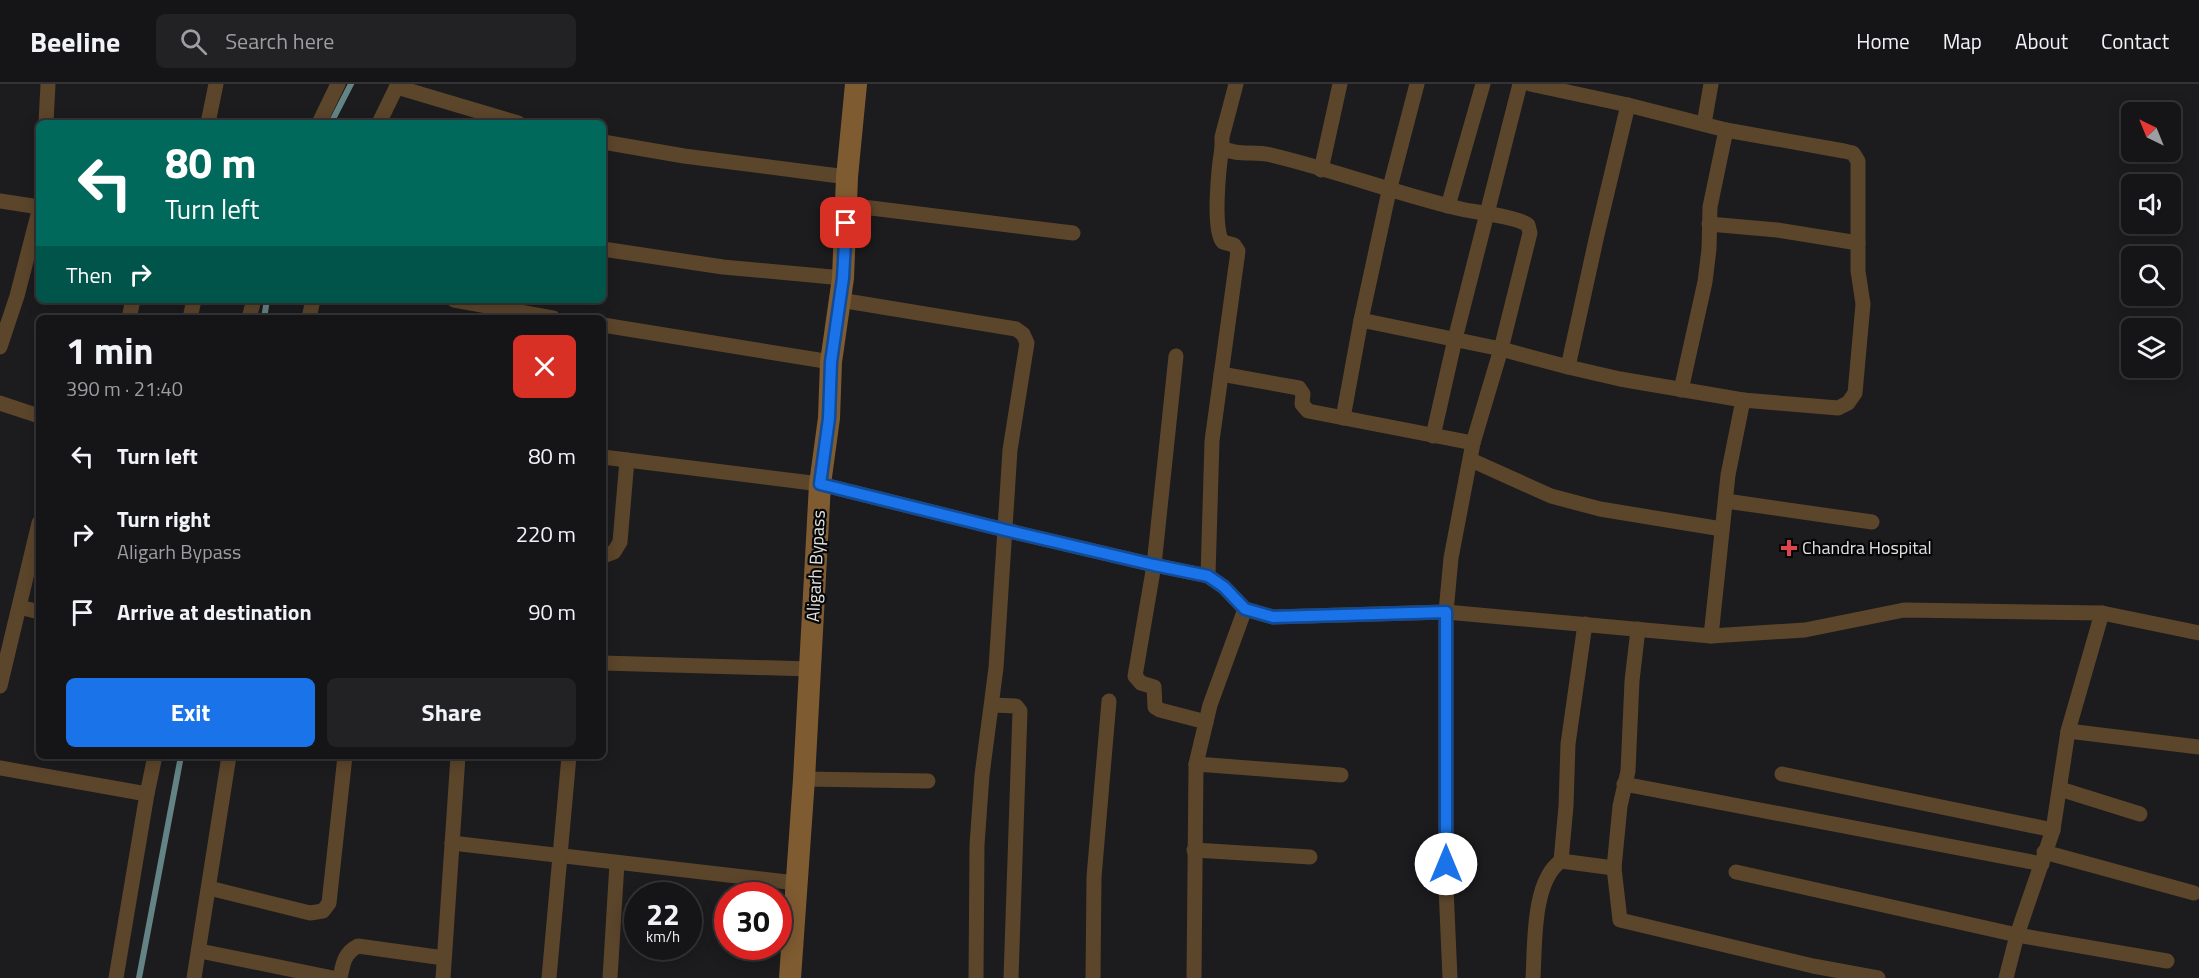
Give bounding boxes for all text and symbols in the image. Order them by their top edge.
search box [156,14,576,68]
text: Beeline [30,20,120,63]
text: Search here [225,24,334,58]
icon: search [177,25,210,58]
text: Home [1856,25,1910,57]
text: Map [1943,25,1982,57]
text: About [2015,25,2068,57]
text: Contact [2101,25,2169,57]
north arrow [2121,102,2181,162]
map controls [2121,102,2181,378]
text: 80 m [165,130,257,194]
icon: left [66,144,144,222]
button: sound [2121,174,2181,234]
text: Turn left [165,188,259,229]
pin [820,197,871,248]
icon: arrive [829,206,862,239]
button: search [2121,246,2181,306]
text: Then [66,258,112,292]
icon: right [124,258,157,291]
button: layers [2121,318,2181,378]
text: 1 min [66,323,153,378]
button: close [513,335,576,398]
text: 390 m · 21:40 [66,373,183,404]
text: Turn left [117,439,198,473]
text: 80 m [528,439,576,473]
icon: left [66,440,99,473]
text: Turn right [117,502,211,536]
street label: Aligarh Bypass [799,509,832,623]
text: 220 m [516,517,576,551]
icon: right [66,518,99,551]
place label: Chandra Hospital [1802,534,1932,561]
text: Aligarh Bypass [117,536,241,567]
marker: Chandra Hospital [1780,539,1798,557]
text: Arrive at destination [117,595,312,629]
text: 90 m [528,595,576,629]
icon: arrive [66,596,99,629]
button: Exit [66,678,315,747]
button: Share [327,678,576,747]
position arrow [1414,832,1478,896]
speed limit sign: 30 [714,882,792,960]
text: 22 [646,891,680,937]
text: km/h [646,925,680,948]

